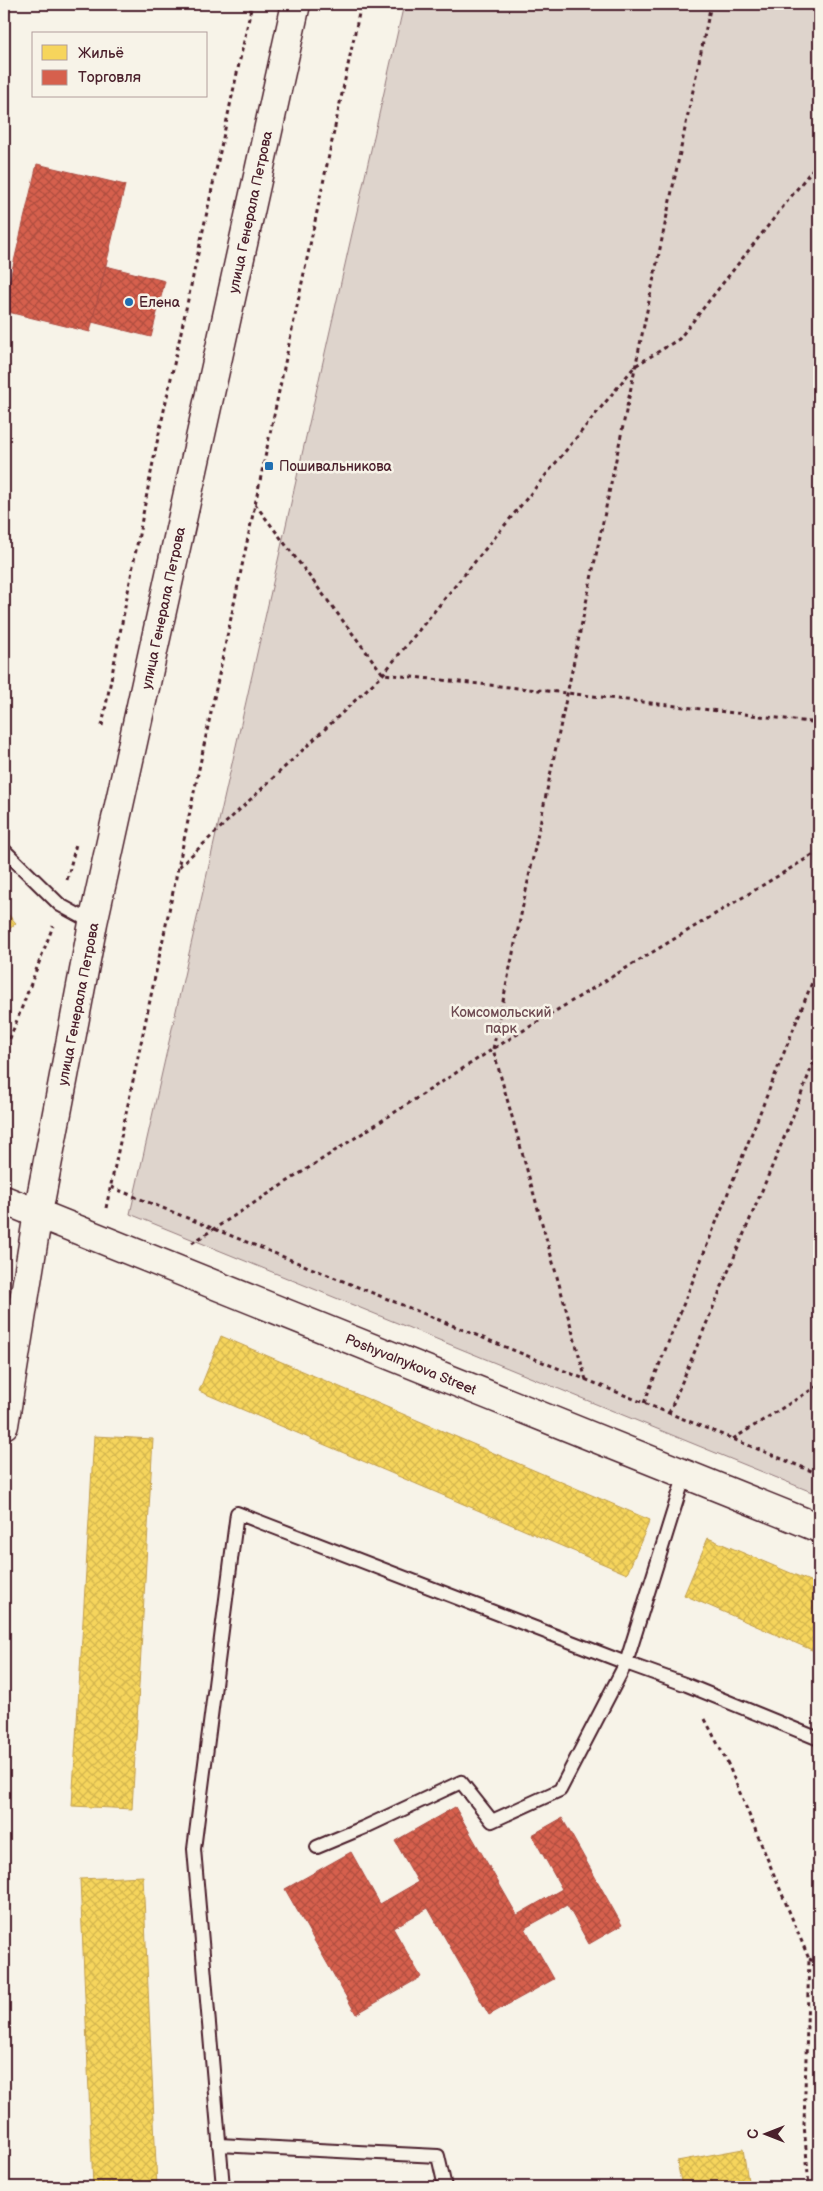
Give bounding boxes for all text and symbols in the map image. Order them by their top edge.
legend [32,32,208,98]
text: Жильё [78,44,124,63]
text: Торговля [78,68,141,87]
street label: улица Генерала Петрова [225,129,276,295]
place label: Елена [139,294,181,311]
marker: Елена [123,296,135,308]
place label: Пошивальникова [279,458,392,475]
marker: Пошивальникова [263,460,275,472]
street label: улица Генерала Петрова [138,525,189,691]
street label: улица Генерала Петрова [54,921,103,1087]
park label: Комсомольский парк [450,1004,552,1037]
street label: Poshyvalnykova Street [343,1330,480,1399]
north arrow [740,2108,790,2158]
text: С [745,2129,762,2139]

